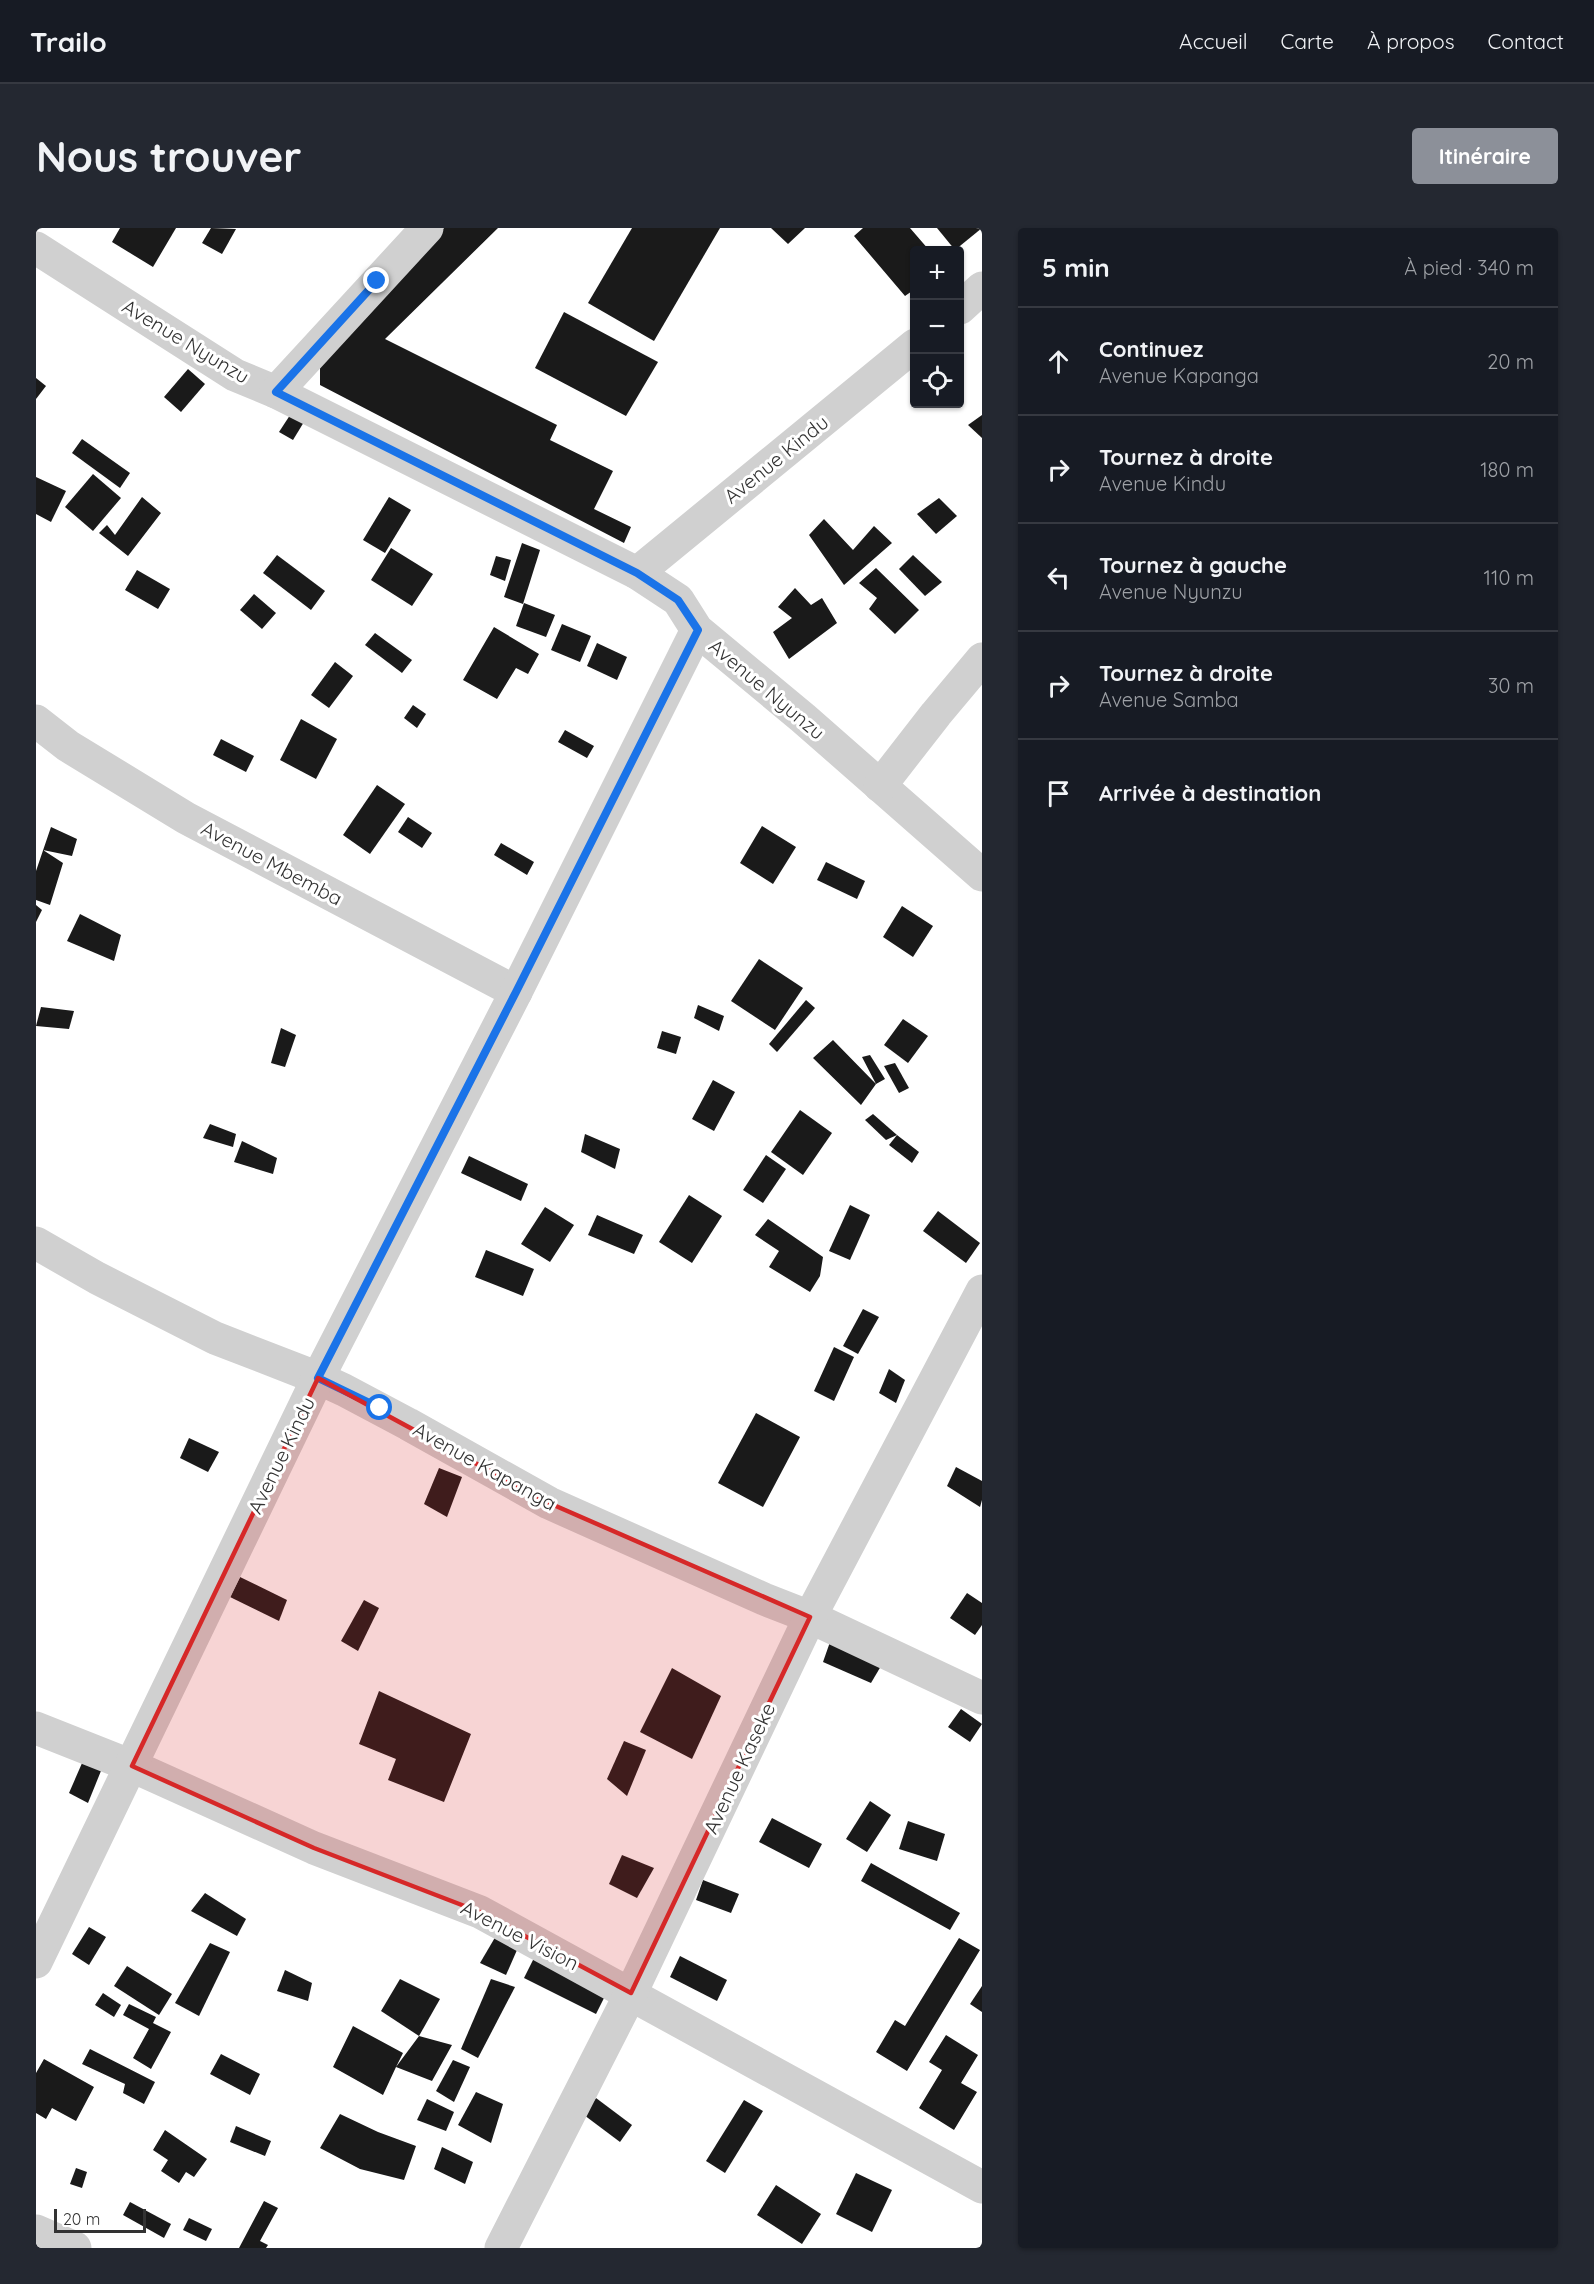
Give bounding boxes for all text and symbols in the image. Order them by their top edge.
text: Trailo [30,24,107,59]
text: Accueil [1179,28,1248,54]
text: Carte [1281,28,1334,54]
text: À propos [1367,28,1455,54]
text: Contact [1488,28,1564,54]
button: Itinéraire [1412,128,1558,184]
text: Nous trouver [36,130,301,183]
map controls [910,246,964,408]
button: + [910,246,964,300]
text: 5 min [1042,251,1110,284]
text: À pied · 340 m [1404,255,1534,280]
route end [363,267,389,293]
street label: Avenue Nyunzu [118,293,254,389]
button: − [910,300,964,354]
text: Continuez [1099,335,1203,363]
icon: ahead [1042,345,1075,378]
text: 20 m [1487,349,1534,374]
button: locate [910,354,964,408]
text: Avenue Kapanga [1099,363,1259,388]
street label: Avenue Kindu [719,409,833,509]
text: Tournez à droite [1099,443,1273,471]
icon: right [1042,453,1075,486]
text: 180 m [1480,457,1534,482]
text: Avenue Kindu [1099,471,1226,496]
text: Tournez à gauche [1099,551,1287,579]
icon: left [1042,561,1075,594]
text: 110 m [1484,565,1534,590]
text: Avenue Nyunzu [1099,579,1243,604]
street label: Avenue Nyunzu [704,633,830,745]
text: Tournez à droite [1099,659,1273,687]
icon: right [1042,669,1075,702]
text: 30 m [1488,673,1534,698]
text: Avenue Samba [1099,687,1239,712]
icon: arrive [1042,777,1075,810]
text: Arrivée à destination [1099,779,1321,807]
street label: Avenue Mbemba [197,815,347,911]
street label: Avenue Kindu [242,1392,320,1518]
route start [366,1394,392,1420]
street label: Avenue Kapanga [409,1416,561,1516]
street label: Avenue Kaseke [698,1698,780,1838]
street label: Avenue Vision [457,1895,583,1975]
scale bar [54,2206,146,2234]
text: 20 m [63,2209,100,2229]

